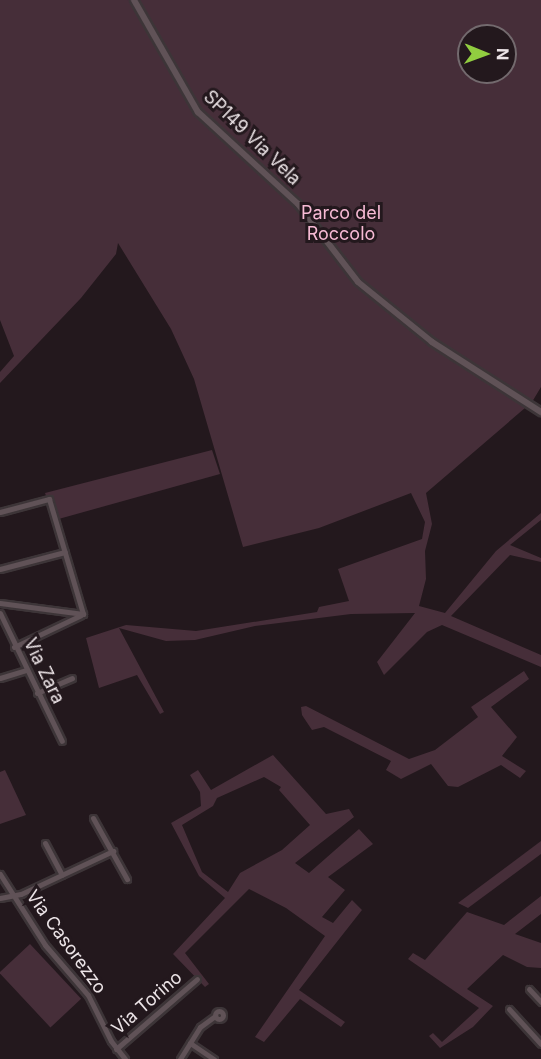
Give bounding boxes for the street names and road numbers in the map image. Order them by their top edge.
street label: SP149 Via Vela [199,86,305,190]
street label: Via Zara [19,635,69,707]
street label: Via Casorezzo [21,886,111,998]
street label: Via Torino [108,967,186,1039]

